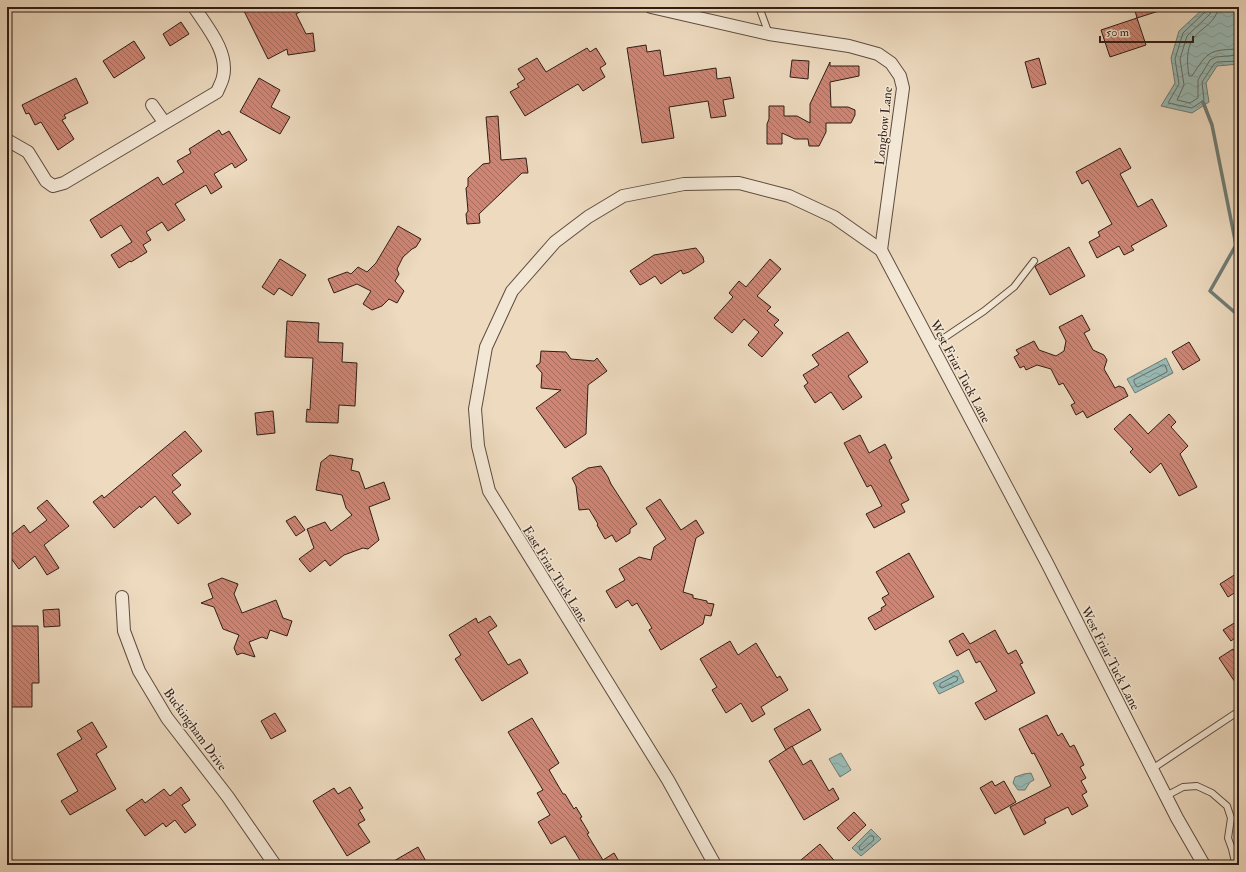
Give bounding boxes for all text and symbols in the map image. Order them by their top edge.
scale bar [1100,18,1193,44]
text: 50 m [1106,25,1130,40]
street label: Longbow Lane [872,85,896,166]
street label: West Friar Tuck Lane [926,316,994,426]
street label: East Friar Tuck Lane [519,523,592,626]
street label: West Friar Tuck Lane [1077,603,1143,713]
street label: Buckingham Drive [160,685,231,774]

